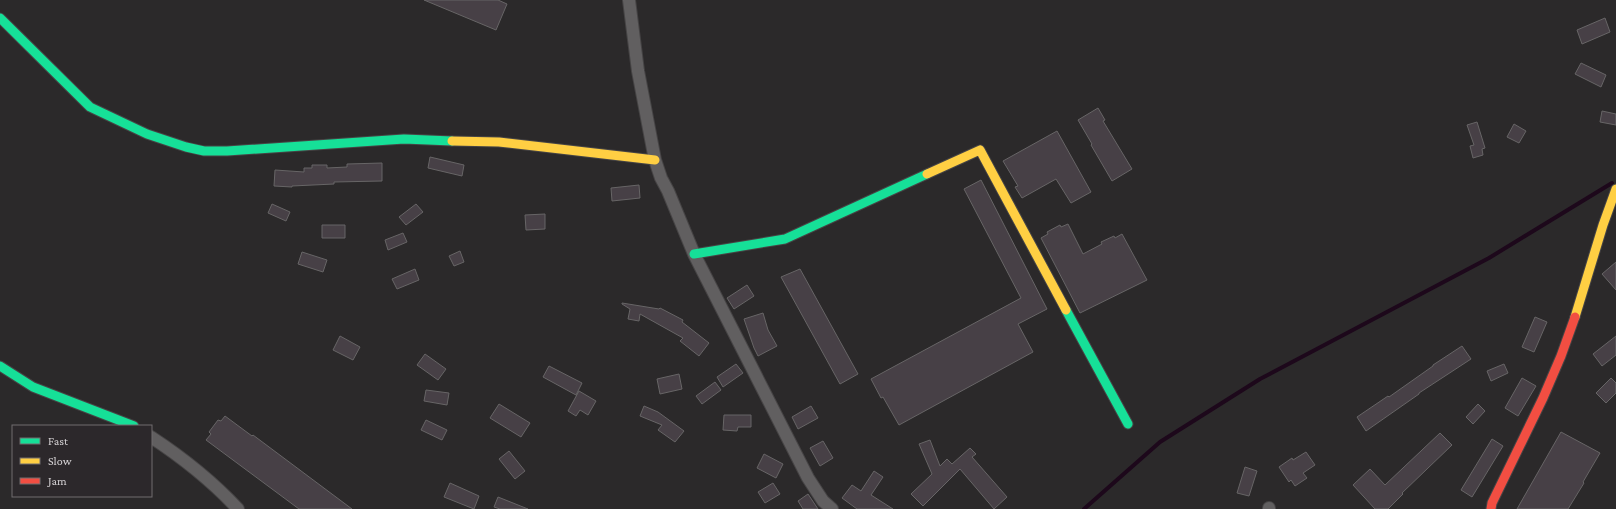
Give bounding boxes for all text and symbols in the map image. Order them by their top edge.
legend [12,425,152,497]
text: Fast [48,434,69,448]
text: Slow [48,454,72,468]
text: Jam [47,474,67,488]

